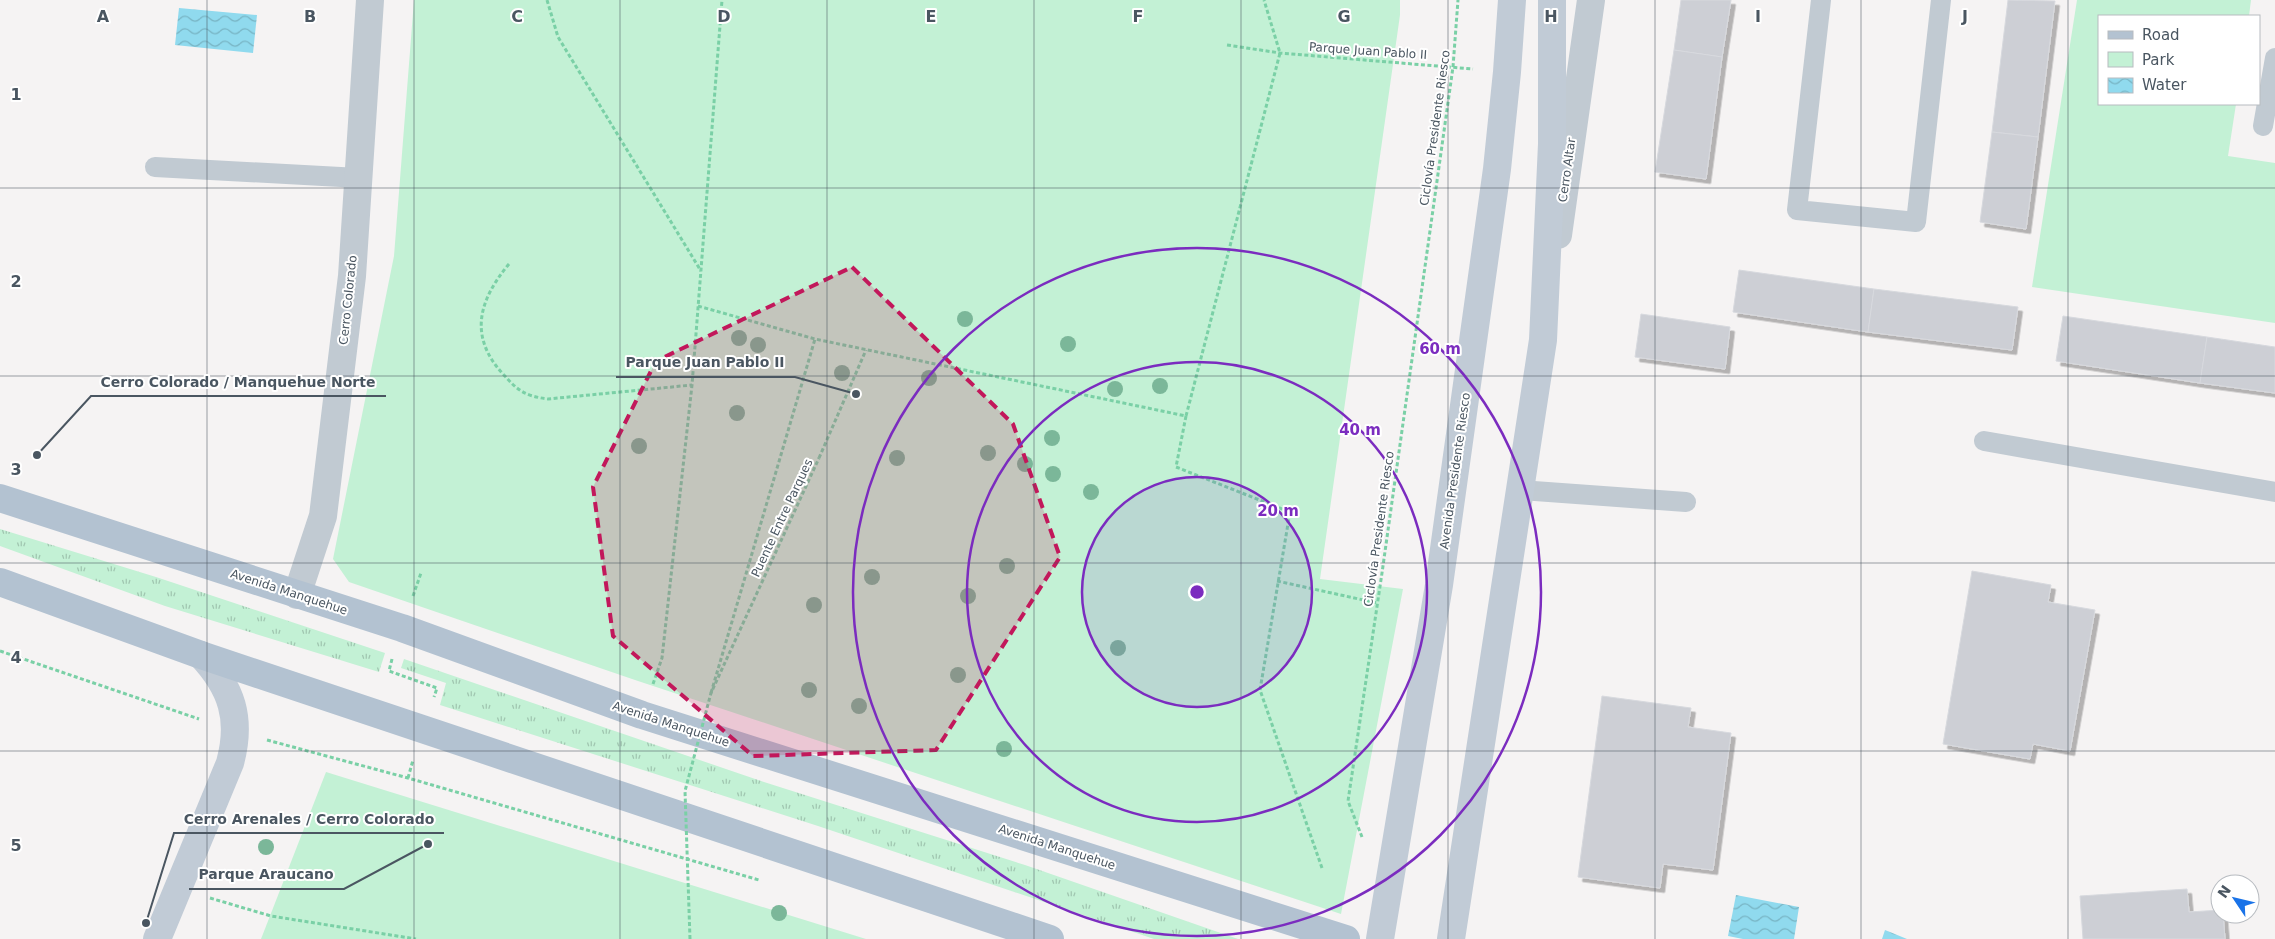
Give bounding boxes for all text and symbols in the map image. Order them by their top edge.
text: A [97,7,110,26]
text: B [304,7,316,26]
text: C [511,7,523,26]
text: D [717,7,731,26]
text: E [926,7,936,26]
text: F [1133,7,1143,26]
text: G [1337,7,1351,26]
text: H [1544,7,1558,26]
text: I [1755,7,1761,26]
text: J [1961,7,1968,26]
legend [2098,15,2260,105]
text: Road [2142,26,2180,44]
street label: Parque Juan Pablo II [1308,40,1428,62]
street label: Ciclovía Presidente Riesco [1417,49,1453,207]
text: Park [2142,51,2175,69]
text: Water [2142,76,2187,94]
text: 1 [10,85,22,104]
street label: Cerro Altar [1556,137,1578,203]
street label: Cerro Colorado [336,255,360,345]
text: 2 [10,272,22,291]
text: 60 m [1419,340,1461,358]
callout: Parque Juan Pablo II [616,348,795,377]
text: Parque Juan Pablo II [625,354,785,370]
callout: Cerro Colorado / Manquehue Norte [91,367,386,396]
text: Cerro Colorado / Manquehue Norte [101,374,375,390]
street label: Avenida Presidente Riesco [1437,392,1473,550]
text: 40 m [1339,421,1381,439]
street label: Ciclovía Presidente Riesco [1361,450,1397,608]
street label: Puente Entre Parques [748,457,816,579]
text: 3 [10,460,22,479]
text: 20 m [1257,502,1299,520]
street label: Avenida Manquehue [229,566,349,618]
centre of rings [1188,583,1206,601]
text: 4 [10,648,22,667]
street label: Avenida Manquehue [611,698,731,750]
callout: Cerro Arenales / Cerro Colorado [174,804,444,833]
text: Cerro Arenales / Cerro Colorado [184,811,435,827]
street label: Avenida Manquehue [997,821,1117,873]
text: 5 [10,836,22,855]
callout: Parque Araucano [189,860,344,889]
text: Parque Araucano [198,866,334,882]
north arrow [2210,874,2260,924]
text: N [2214,882,2234,901]

